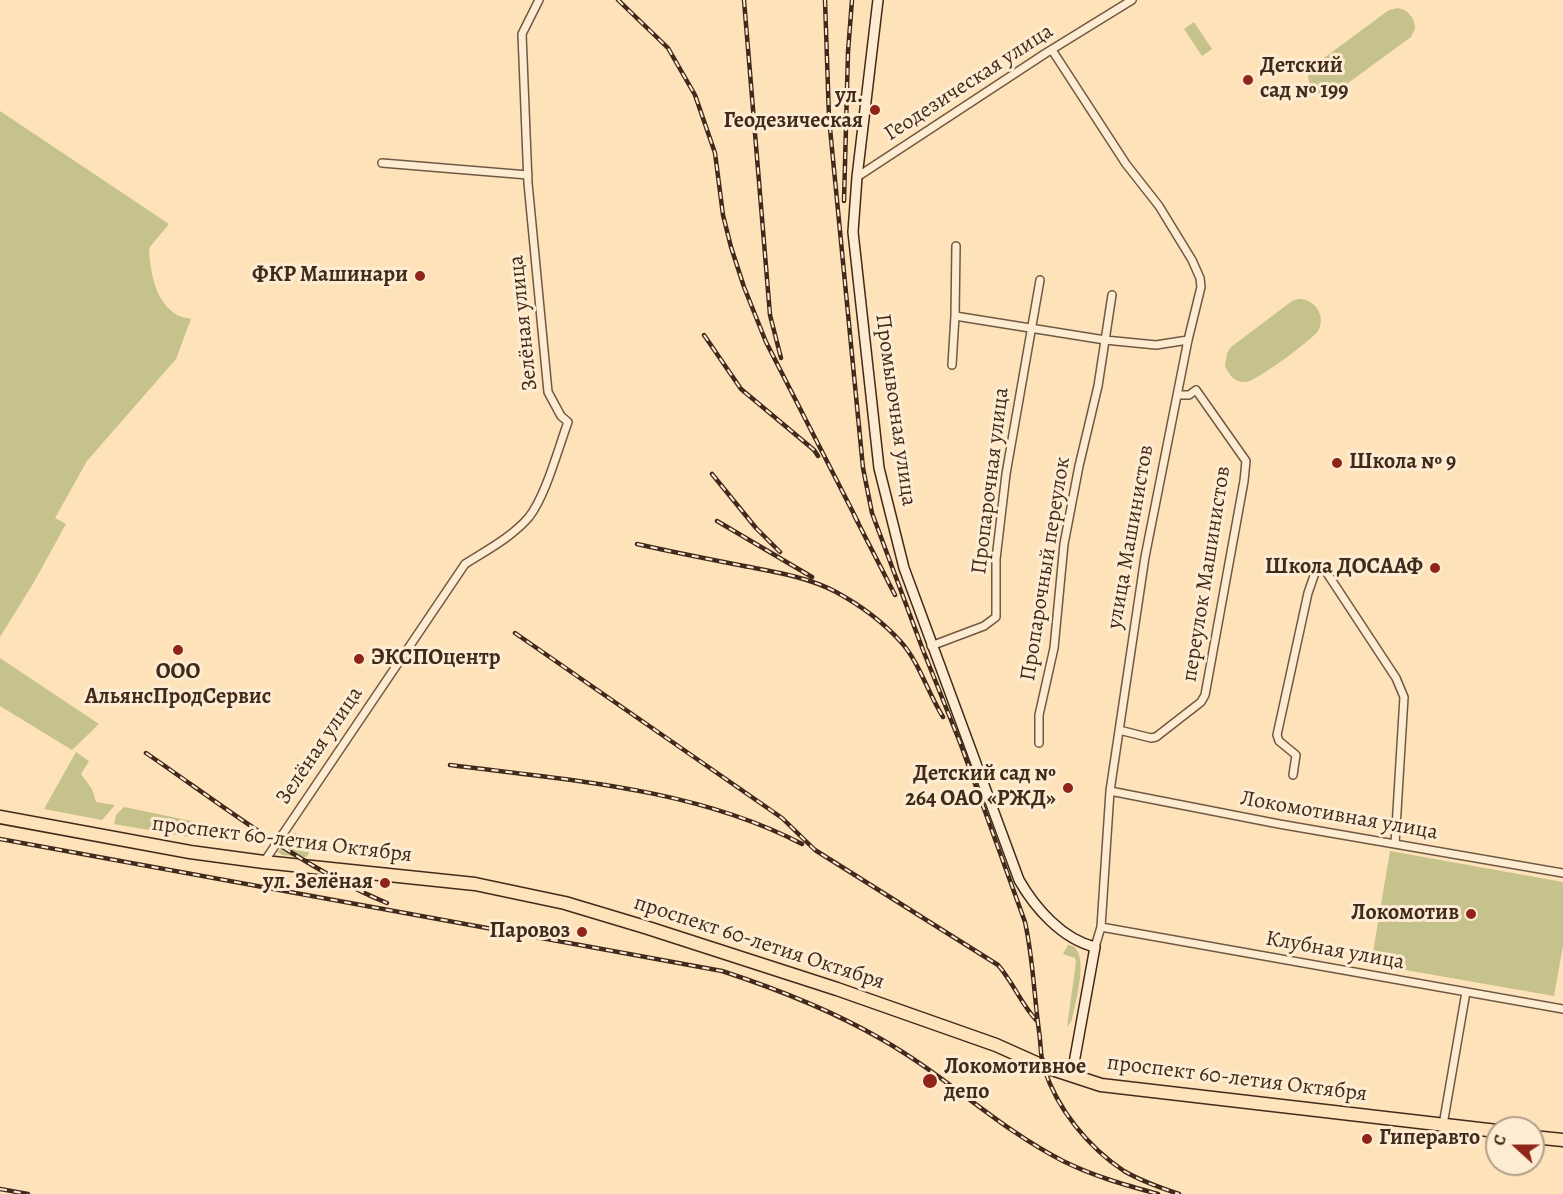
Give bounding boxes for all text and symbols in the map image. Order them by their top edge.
street label: Геодезическая улица [880,19,1058,147]
place label: Детский сад № 199 [1260,54,1348,106]
marker: Детский сад № 199 [1241,73,1255,87]
place label: ул. Геодезическая [723,84,863,136]
marker: ул. Геодезическая [868,103,882,117]
street label: Зелёная улица [504,254,544,392]
place label: ФКР Машинари [252,263,408,289]
marker: ФКР Машинари [413,269,427,283]
street label: Промывочная улица [868,312,922,508]
street label: Пропарочная улица [966,386,1016,576]
street label: улица Машинистов [1102,443,1160,631]
place label: Школа № 9 [1349,450,1456,476]
street label: Пропарочный переулок [1015,455,1077,683]
marker: Школа № 9 [1330,456,1344,470]
street label: переулок Машинистов [1177,464,1237,684]
place label: Школа ДОСААФ [1265,555,1423,581]
marker: Школа ДОСААФ [1428,561,1442,575]
marker: ООО АльянсПродСервис [171,643,185,657]
place label: ЭКСПОцентр [371,646,501,672]
marker: ЭКСПОцентр [352,652,366,666]
place label: ООО АльянсПродСервис [85,660,271,712]
street label: Зелёная улица [271,682,369,810]
place label: Детский сад № 264 ОАО «РЖД» [905,762,1056,813]
marker: Детский сад № 264 ОАО «РЖД» [1061,781,1075,795]
street label: Локомотивная улица [1238,786,1440,846]
street label: проспект 60-летия Октября [150,811,414,869]
place label: ул. Зелёная [263,870,373,896]
marker: ул. Зелёная [378,876,392,890]
street label: проспект 60-летия Октября [630,890,888,996]
place label: Локомотив [1351,901,1459,927]
marker: Локомотив [1464,907,1478,921]
place label: Паровоз [490,919,570,945]
marker: Паровоз [575,925,589,939]
street label: Клубная улица [1263,926,1407,976]
street label: проспект 60-летия Октября [1105,1050,1369,1108]
place label: Локомотивное депо [944,1055,1086,1106]
marker: Локомотивное депо [921,1072,939,1090]
north arrow [1485,1116,1545,1176]
place label: Гиперавто [1379,1126,1480,1152]
marker: Гиперавто [1360,1132,1374,1146]
text: С [1488,1132,1512,1149]

